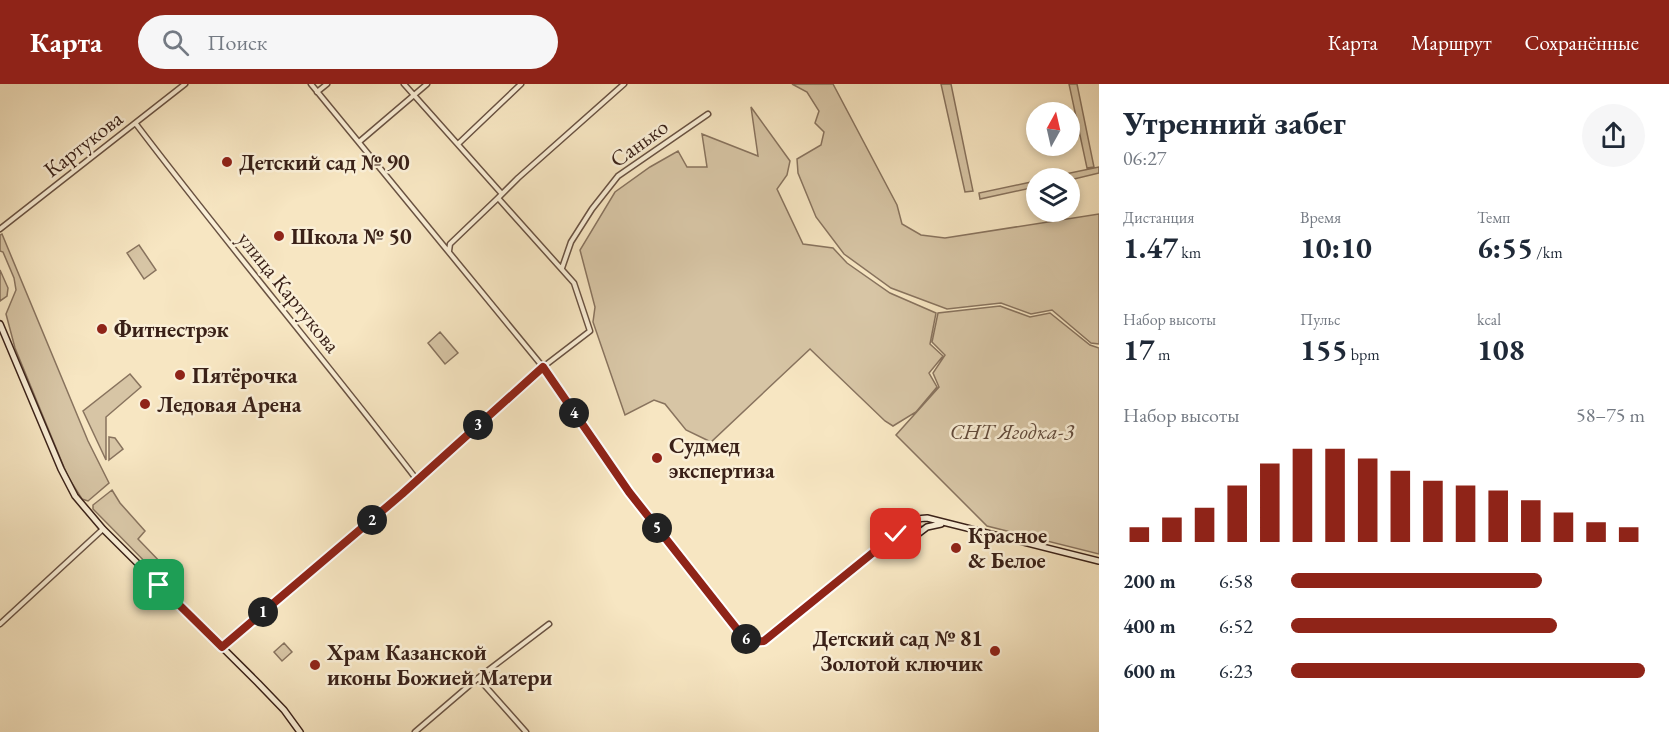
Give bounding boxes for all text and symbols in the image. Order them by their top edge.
search box [138,15,558,69]
text: Карта [30,24,102,60]
icon: search [159,26,192,59]
text: Поиск [207,28,267,57]
text: Карта [1328,29,1378,56]
text: Маршрут [1411,29,1492,56]
text: Сохранённые [1525,29,1639,56]
text: Утренний забег [1123,101,1346,144]
north arrow [1026,102,1080,156]
map controls [1026,102,1080,222]
street label: Картукова [38,104,129,184]
button: share [1582,104,1645,167]
street label: Санько [604,112,674,174]
text: 06:27 [1123,145,1166,171]
place label: Детский сад № 90 [239,148,410,177]
marker: Детский сад № 90 [220,155,234,169]
button: layers [1026,168,1080,222]
text: Дистанция [1123,207,1194,228]
text: Время [1300,207,1341,228]
text: Темп [1477,207,1510,228]
place label: Школа № 50 [291,222,412,251]
street label: улица Картукова [231,225,347,359]
text: 1.47 [1123,228,1178,267]
text: 10:10 [1300,228,1372,267]
text: 6:55 [1477,228,1533,267]
marker: Школа № 50 [272,229,286,243]
text: km [1178,242,1201,263]
text: /km [1533,242,1563,263]
text: Набор высоты [1123,309,1216,330]
text: Пульс [1300,309,1341,330]
text: kcal [1477,309,1501,330]
place label: Фитнестрэк [114,315,230,344]
marker: Фитнестрэк [95,322,109,336]
text: 17 [1123,330,1155,369]
text: 155 [1300,330,1348,369]
text: 108 [1477,330,1525,369]
text: m [1155,344,1170,365]
text: bpm [1348,344,1380,365]
place label: Пятёрочка [192,361,298,390]
marker: Пятёрочка [173,368,187,382]
place label: Ледовая Арена [157,390,302,419]
marker: Ледовая Арена [138,397,152,411]
pin: 4 [559,398,589,428]
text: 4 [570,402,578,423]
text: Набор высоты [1123,402,1239,428]
text: 58–75 m [1576,402,1645,428]
pin: 3 [463,410,493,440]
text: 3 [474,414,482,435]
park label: СНТ Ягодка-3 [950,417,1075,446]
place label: Судмед экспертиза [669,431,775,485]
marker: Судмед экспертиза [650,451,664,465]
pin: 2 [357,505,387,535]
pin [870,508,921,559]
text: 2 [368,509,376,530]
pin: 5 [642,513,672,543]
text: 5 [653,517,661,538]
icon: check [879,517,912,550]
place label: Красное & Белое [968,521,1047,575]
marker: Красное & Белое [949,541,963,555]
pin [133,559,184,610]
icon: arrive [142,568,175,601]
text: 200 m [1123,568,1176,594]
text: 6:58 [1219,568,1253,594]
pin: 1 [248,597,278,627]
text: 1 [259,601,267,622]
text: 400 m [1123,613,1176,639]
text: 6:52 [1219,613,1253,639]
pin: 6 [731,624,761,654]
place label: Детский сад № 81 Золотой ключик [812,624,984,678]
text: 6 [742,628,750,649]
place label: Храм Казанской иконы Божией Матери [326,638,552,692]
marker: Детский сад № 81 Золотой ключик [988,644,1002,658]
marker: Храм Казанской иконы Божией Матери [308,658,322,672]
text: 600 m [1123,658,1176,684]
text: 6:23 [1219,658,1253,684]

